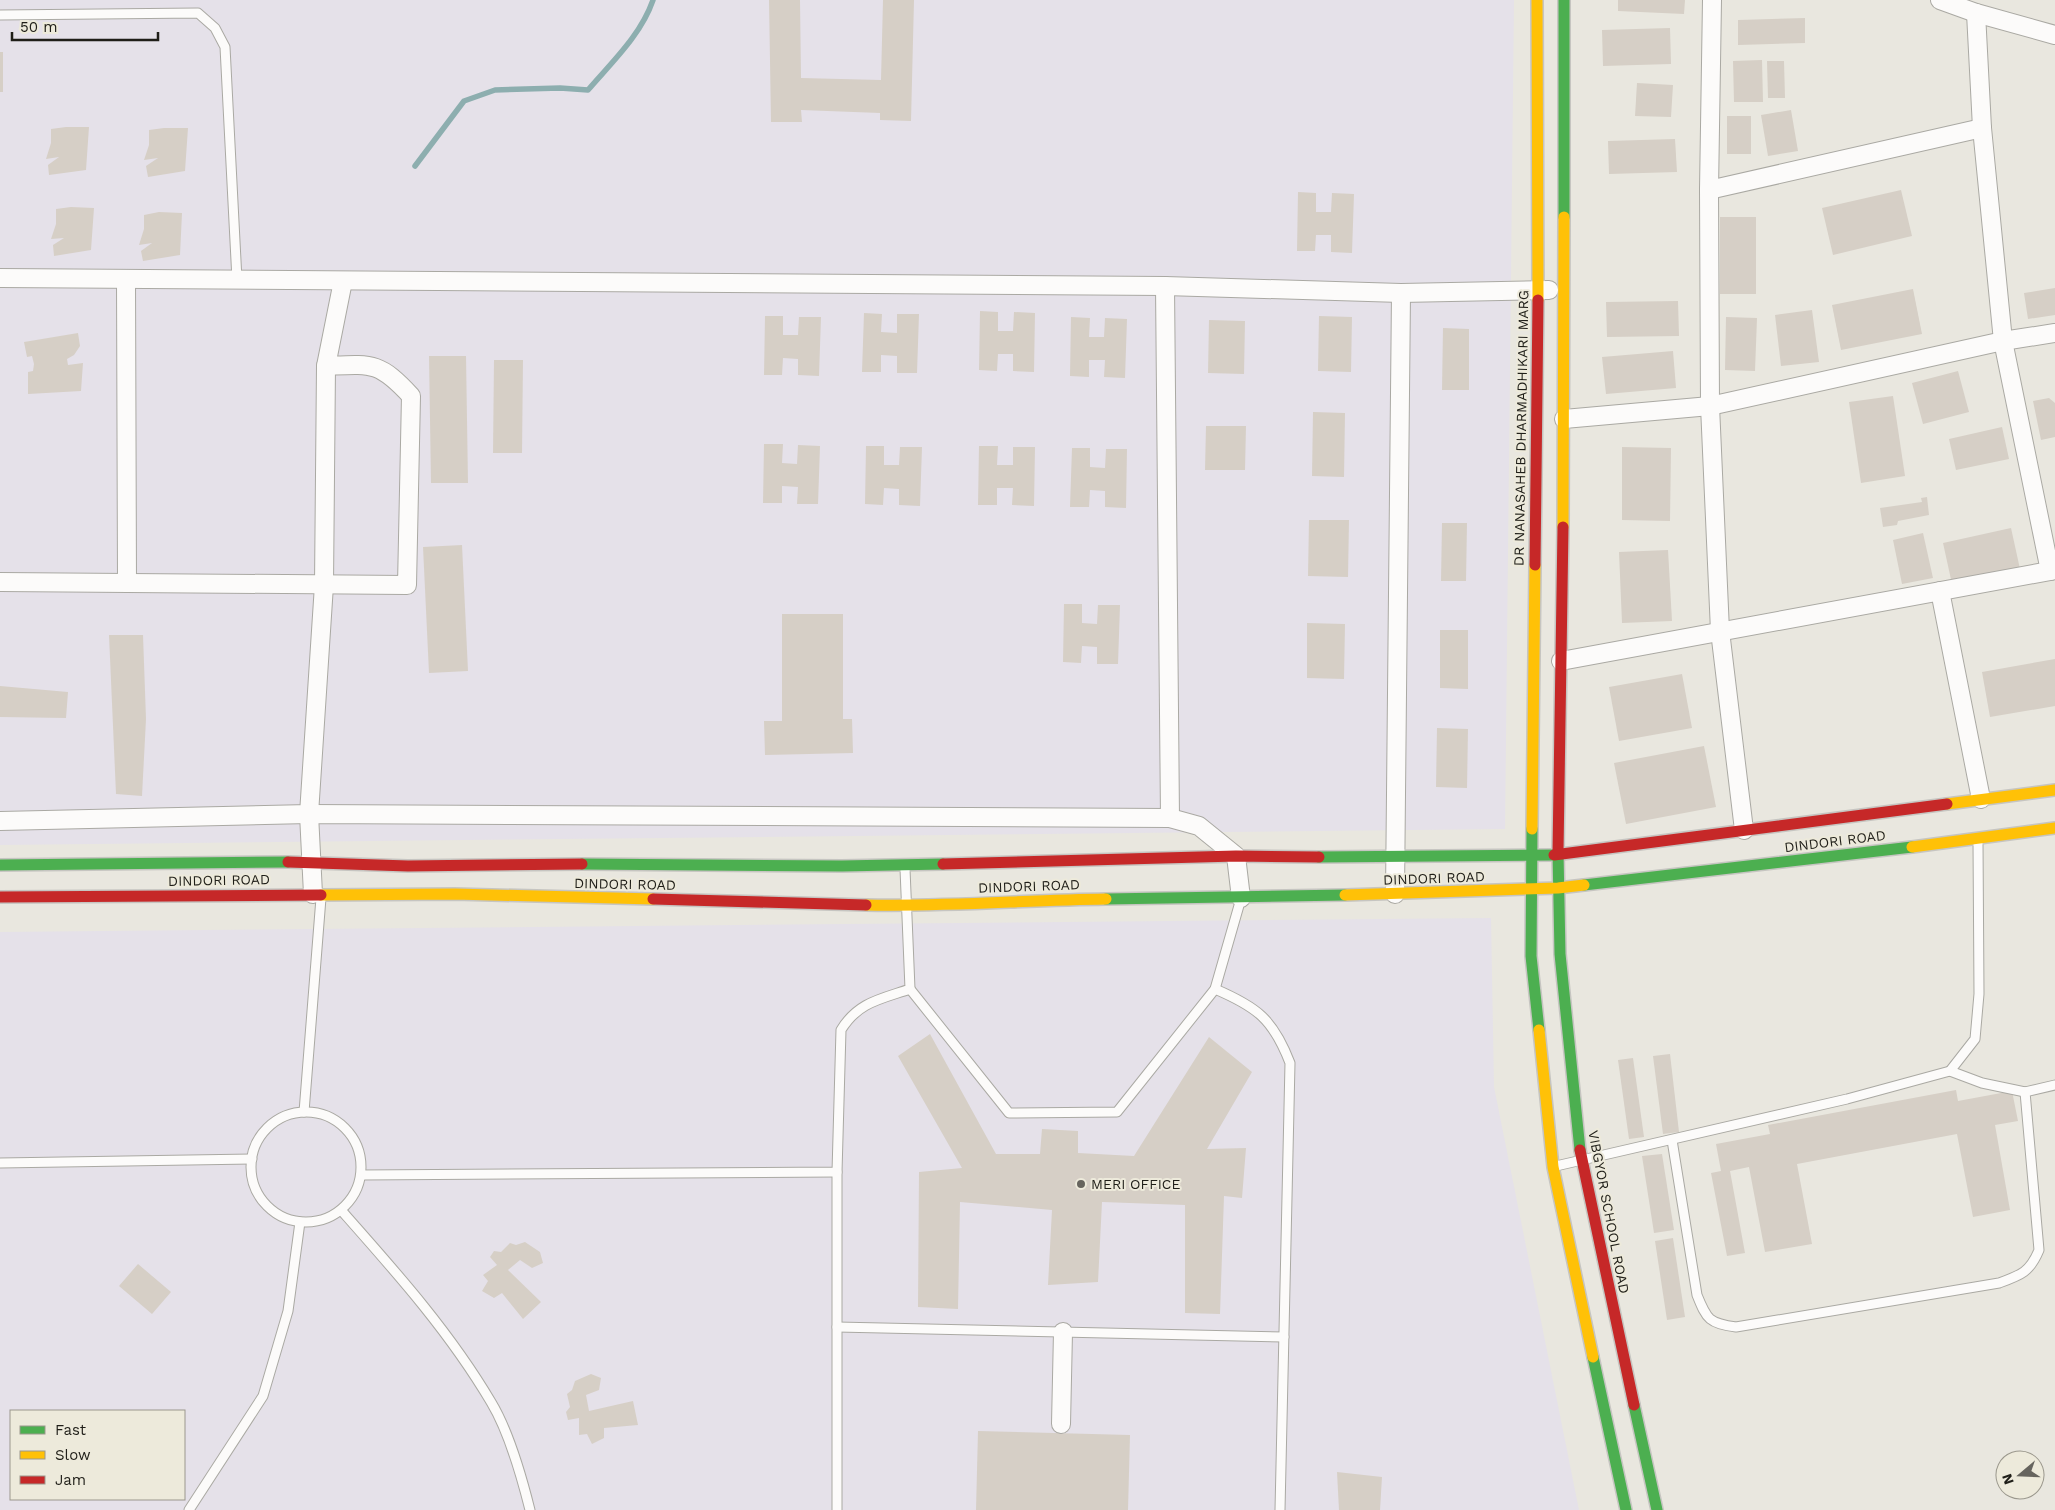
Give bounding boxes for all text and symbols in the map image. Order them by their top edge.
scale bar [12,10,159,42]
text: 50 m [20,18,57,36]
street label: DR NANASAHEB DHARMADHIKARI MARG [1511,290,1531,566]
street label: DINDORI ROAD [1783,827,1887,855]
street label: DINDORI ROAD [1383,868,1485,888]
street label: DINDORI ROAD [168,871,270,889]
street label: DINDORI ROAD [574,875,676,893]
street label: DINDORI ROAD [978,876,1080,896]
street label: VIBGYOR SCHOOL ROAD [1585,1129,1633,1295]
place label: MERI OFFICE [1091,1176,1180,1192]
marker: MERI OFFICE [1075,1178,1087,1190]
legend [10,1410,185,1500]
text: Fast [55,1421,87,1439]
text: Slow [55,1446,91,1464]
north arrow [1995,1450,2045,1500]
text: Jam [55,1471,86,1489]
text: N [1998,1472,2017,1487]

